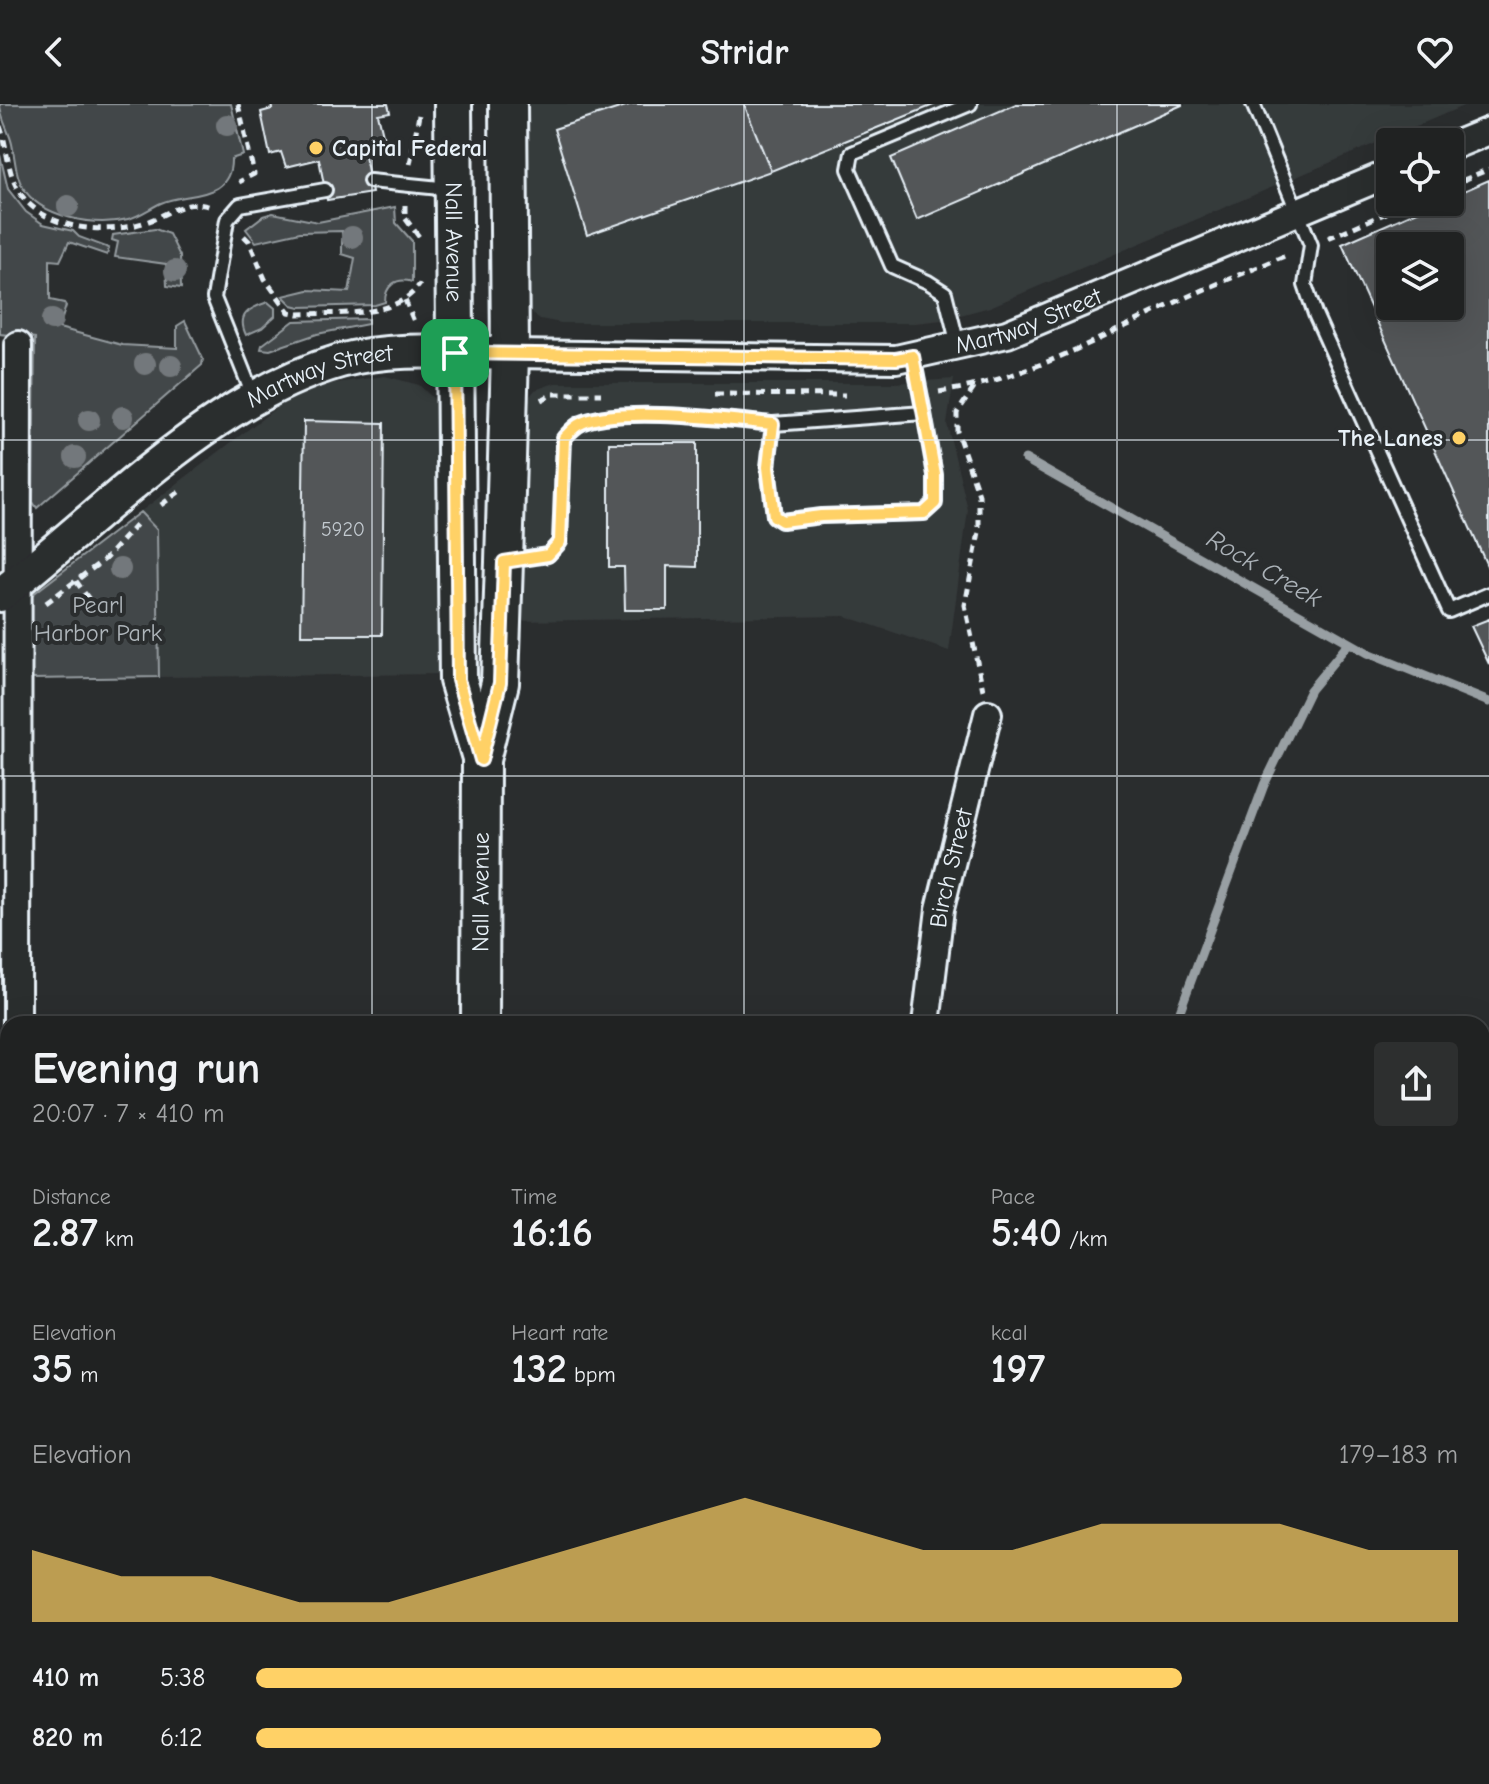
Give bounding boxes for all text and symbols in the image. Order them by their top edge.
icon: back [32,30,76,74]
icon: heart [1413,30,1457,74]
text: Stridr [700,32,789,73]
map controls [1376,128,1464,320]
button: locate [1376,128,1464,216]
place label: Capital Federal [332,134,488,162]
marker: Capital Federal [307,139,325,157]
street label: Nall Avenue [440,182,469,302]
button: layers [1376,232,1464,320]
street label: Martway Street [952,281,1107,359]
pin [421,319,489,387]
icon: arrive [433,331,477,375]
street label: Martway Street [241,338,395,413]
place label: The Lanes [1338,424,1443,452]
marker: The Lanes [1450,429,1468,447]
house number: 5920 [321,518,365,541]
water label: Rock Creek [1201,524,1327,614]
park label: Pearl Harbor Park [34,591,163,647]
street label: Birch Street [924,805,978,929]
street label: Nall Avenue [466,832,495,952]
button: share [1374,1042,1458,1126]
text: Evening run [32,1043,260,1094]
text: 20:07 · 7 × 410 m [32,1099,225,1129]
text: Distance [32,1184,111,1210]
text: Time [511,1184,557,1210]
text: Pace [991,1184,1035,1210]
text: 2.87 [32,1210,98,1256]
text: 16:16 [511,1210,593,1256]
text: 5:40 [991,1210,1062,1256]
text: km [98,1226,134,1252]
text: /km [1062,1226,1108,1252]
text: Elevation [32,1320,116,1346]
text: Heart rate [511,1320,608,1346]
text: kcal [991,1320,1028,1346]
text: 35 [32,1346,73,1392]
text: 132 [511,1346,567,1392]
text: 197 [991,1346,1045,1392]
text: m [73,1362,99,1388]
text: bpm [567,1362,616,1388]
text: Elevation [32,1440,132,1470]
text: 179–183 m [1339,1440,1458,1470]
text: 410 m [32,1663,99,1693]
text: 5:38 [160,1663,205,1693]
text: 820 m [32,1723,103,1753]
text: 6:12 [160,1723,203,1753]

